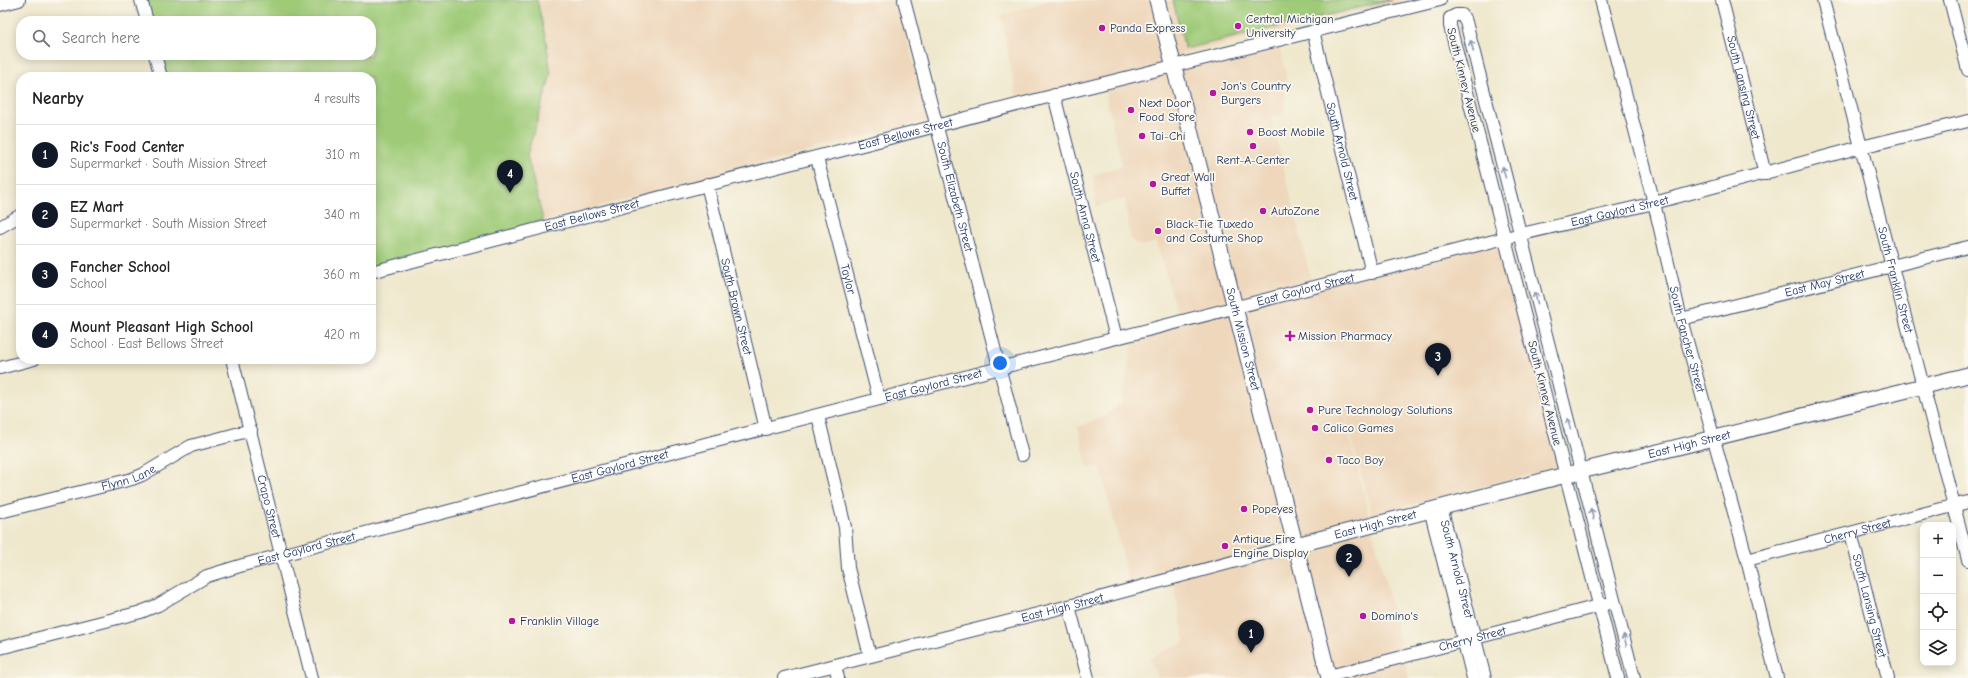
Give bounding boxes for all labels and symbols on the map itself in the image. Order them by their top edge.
place label: Central Michigan University [1246,12,1334,40]
place label: Panda Express [1110,21,1185,35]
marker: Central Michigan University [1233,21,1243,31]
marker: Panda Express [1097,23,1107,33]
street label: South Kinney Avenue [1444,26,1484,134]
street label: South Lansing Street [1724,34,1763,141]
one-way arrow [1468,40,1476,53]
place label: Jon's Country Burgers [1221,79,1292,107]
marker: Jon's Country Burgers [1208,88,1218,98]
place label: Next Door Food Store [1139,96,1195,124]
street label: South Arnold Street [1324,101,1361,203]
marker: Next Door Food Store [1126,105,1136,115]
street label: East Bellows Street [857,115,955,153]
place label: Boost Mobile [1258,125,1325,139]
marker: Boost Mobile [1245,127,1255,137]
place label: Tai-Chi [1150,129,1185,143]
marker: Tai-Chi [1137,131,1147,141]
street label: South Elizabeth Street [934,140,976,254]
marker: Rent-A-Center [1248,141,1258,151]
place label: Rent-A-Center [1216,153,1290,167]
pin: 4 [497,160,523,193]
one-way arrow [1500,166,1507,179]
street label: South Anna Street [1067,170,1104,265]
place label: Great Wall Buffet [1161,170,1215,198]
marker: Great Wall Buffet [1148,179,1158,189]
street label: East Gaylord Street [1569,192,1671,229]
street label: East Bellows Street [543,196,641,234]
place label: AutoZone [1271,204,1320,218]
marker: AutoZone [1258,206,1268,216]
place label: Black-Tie Tuxedo and Costume Shop [1166,217,1263,245]
street label: South Franklin Street [1875,225,1916,335]
marker: Black-Tie Tuxedo and Costume Shop [1153,226,1163,236]
street label: South Brown Street [718,257,755,357]
street label: Taylor [838,263,859,296]
street label: East May Street [1783,266,1866,300]
street label: East Gaylord Street [1255,270,1356,309]
street label: South Fancher Street [1667,285,1708,394]
street label: South Mission Street [1223,286,1263,393]
one-way arrow [1532,292,1540,305]
place label: Mission Pharmacy [1298,329,1392,343]
marker: Mission Pharmacy [1285,331,1295,341]
street label: South Kinney Avenue [1525,339,1565,447]
pin: 3 [1425,343,1451,376]
your location [990,353,1010,373]
street label: East Gaylord Street [883,366,984,404]
place label: Pure Technology Solutions [1318,403,1453,417]
marker: Pure Technology Solutions [1305,405,1315,415]
one-way arrow [1565,418,1572,431]
place label: Calico Games [1323,421,1394,435]
marker: Calico Games [1310,423,1320,433]
street label: East High Street [1647,427,1732,461]
street label: East Gaylord Street [570,447,670,486]
place label: Taco Boy [1337,453,1384,467]
marker: Taco Boy [1324,455,1334,465]
street label: Flynn Lane [100,462,158,493]
street label: Crapo Street [254,473,284,540]
place label: Popeyes [1252,502,1293,516]
marker: Popeyes [1239,504,1249,514]
street label: East High Street [1333,507,1418,542]
one-way arrow [1588,508,1595,521]
street label: Cherry Street [1822,515,1893,547]
street label: South Arnold Street [1438,518,1476,620]
street label: East Gaylord Street [256,529,357,568]
place label: Antique Fire Engine Display [1233,532,1309,560]
marker: Antique Fire Engine Display [1220,541,1230,551]
pin: 2 [1336,544,1362,577]
street label: South Lansing Street [1850,552,1890,660]
street label: East High Street [1020,590,1105,625]
place label: Domino's [1371,609,1418,623]
marker: Domino's [1358,611,1368,621]
place label: Franklin Village [520,614,599,628]
marker: Franklin Village [507,616,517,626]
pin: 1 [1238,620,1264,653]
street label: Cherry Street [1437,623,1508,654]
one-way arrow [1620,634,1628,647]

